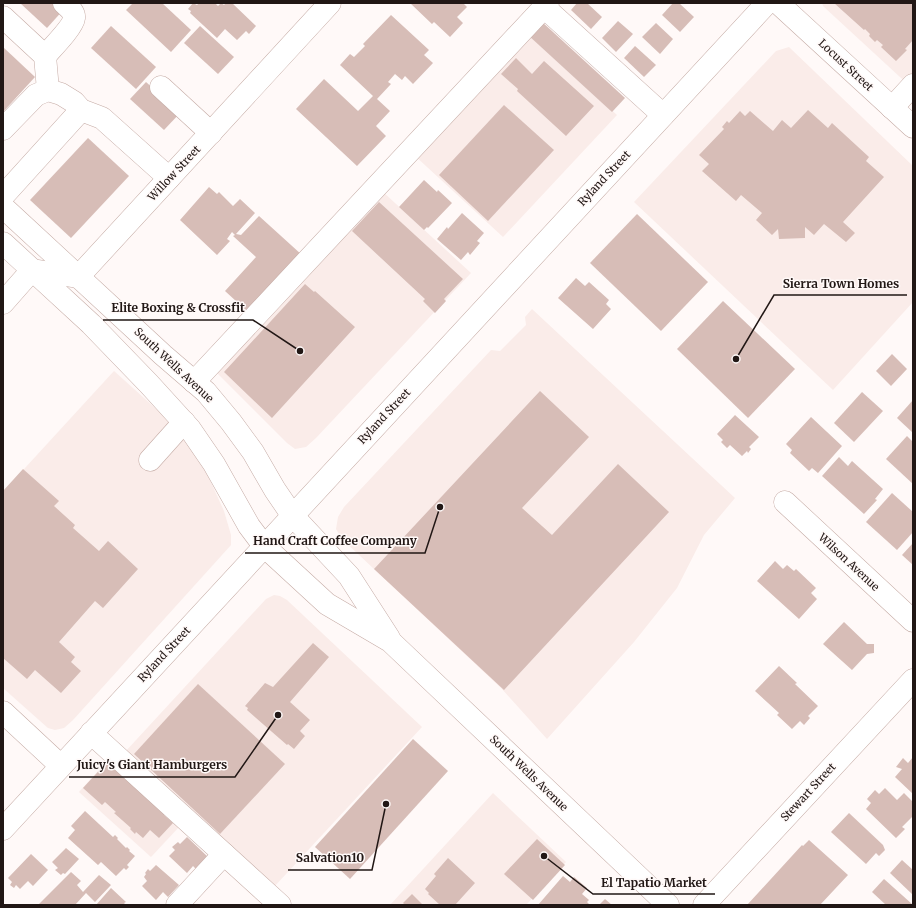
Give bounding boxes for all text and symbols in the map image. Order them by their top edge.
street label: Locust Street [816,36,877,94]
street label: Willow Street [144,142,204,204]
street label: Ryland Street [575,147,634,209]
callout: Sierra Town Homes [774,271,907,295]
text: Sierra Town Homes [783,276,899,291]
callout: Elite Boxing & Crossfit [103,296,253,320]
text: Elite Boxing & Crossfit [111,300,245,315]
street label: South Wells Avenue [131,325,217,406]
street label: Ryland Street [355,385,414,447]
callout: Hand Craft Coffee Company [245,529,425,553]
street label: Wilson Avenue [815,530,883,594]
text: Hand Craft Coffee Company [253,533,418,548]
street label: Ryland Street [135,623,194,685]
street label: South Wells Avenue [487,732,571,814]
callout: Juicy's Giant Hamburgers [69,753,235,777]
text: Juicy's Giant Hamburgers [76,757,227,772]
street label: Stewart Street [777,759,839,824]
callout: Salvation10 [288,846,372,870]
text: Salvation10 [296,850,364,865]
callout: El Tapatio Market [593,870,715,894]
text: El Tapatio Market [601,875,707,890]

